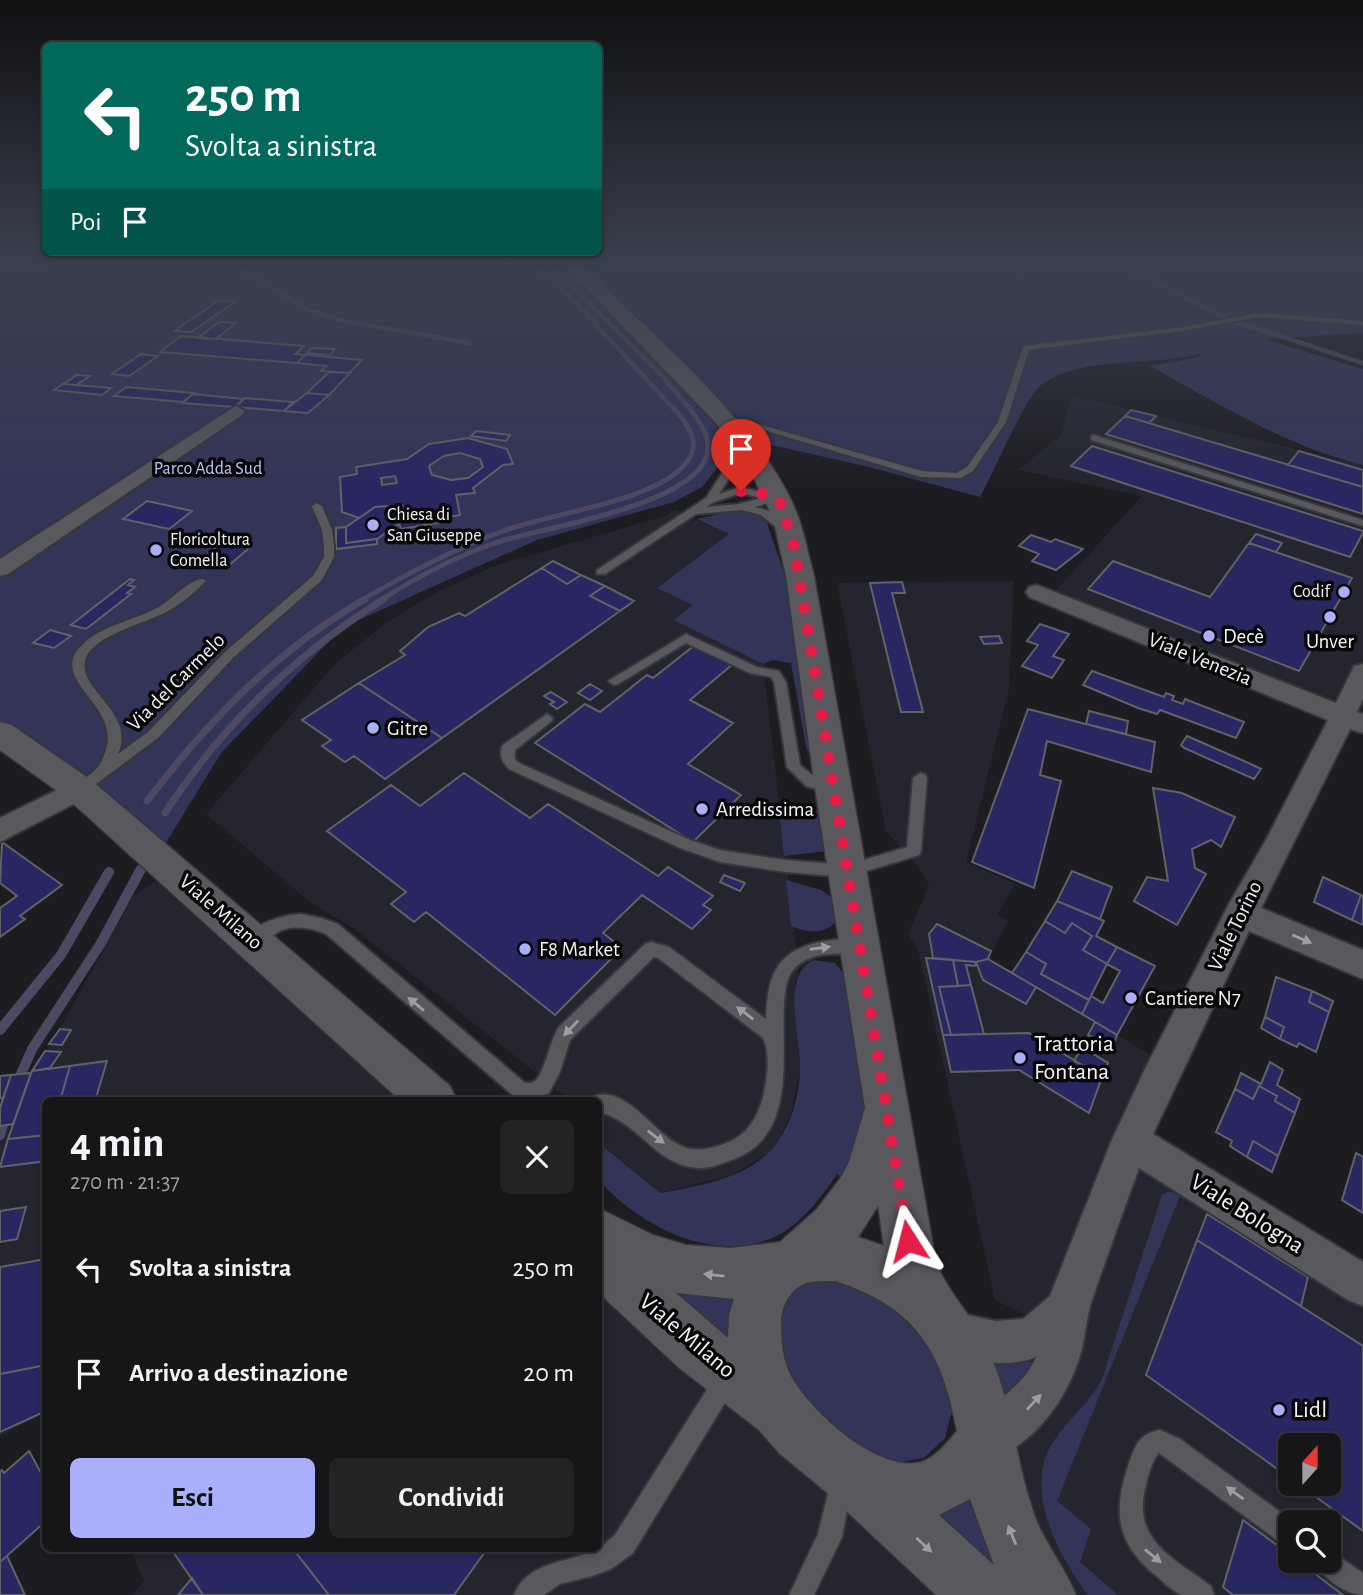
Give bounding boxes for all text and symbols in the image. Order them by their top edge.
icon: left [70,70,161,161]
text: 250 m [185,72,302,121]
text: Svolta a sinistra [185,130,377,162]
icon: arrive [116,203,154,241]
text: Poi [70,209,102,235]
pin [711,419,771,491]
icon: arrive [722,430,760,468]
park label: Parco Adda Sud [154,460,262,478]
place label: Chiesa di San Giuseppe [387,506,481,545]
marker: Chiesa di San Giuseppe [365,517,381,533]
place label: Floricoltura Comella [170,531,250,570]
marker: Floricoltura Comella [148,542,164,558]
place label: Codif [1293,583,1332,601]
marker: Codif [1336,584,1352,600]
marker: Unver [1322,609,1338,625]
place label: Decè [1223,626,1264,647]
marker: Decè [1201,628,1217,644]
street label: Via del Carmelo [123,629,229,735]
street label: Viale Venezia [1145,629,1255,689]
place label: Unver [1306,631,1354,652]
place label: Gitre [387,718,428,739]
marker: Gitre [365,720,381,736]
place label: Arredissima [716,799,815,820]
marker: Arredissima [694,801,710,817]
street label: Viale Milano [175,870,267,954]
street label: Viale Torino [1204,878,1266,974]
one-way arrow [1291,934,1312,945]
place label: F8 Market [539,939,620,960]
marker: F8 Market [517,941,533,957]
one-way arrow [809,942,831,953]
place label: Cantiere N7 [1145,988,1241,1009]
marker: Cantiere N7 [1123,990,1139,1006]
one-way arrow [408,997,425,1012]
one-way arrow [736,1006,754,1020]
one-way arrow [563,1019,579,1036]
place label: Trattoria Fontana [1034,1032,1114,1084]
marker: Trattoria Fontana [1012,1050,1028,1066]
button: close [500,1120,574,1194]
text: 4 min [70,1122,165,1164]
one-way arrow [647,1130,665,1144]
street label: Viale Bologna [1186,1170,1308,1258]
text: 270 m · 21:37 [70,1171,180,1194]
position arrow [871,1204,945,1278]
icon: left [70,1250,108,1288]
text: Svolta a sinistra [129,1255,291,1281]
text: 250 m [512,1255,574,1281]
one-way arrow [703,1270,725,1281]
street label: Viale Milano [634,1289,740,1383]
icon: arrive [70,1355,108,1393]
text: Arrivo a destinazione [129,1360,348,1386]
text: 20 m [523,1360,574,1386]
one-way arrow [1026,1393,1043,1410]
place label: Lidl [1293,1398,1327,1422]
marker: Lidl [1271,1402,1287,1418]
north arrow [1278,1433,1340,1496]
map controls [1278,1433,1341,1573]
button: Esci [70,1458,315,1538]
button: Condividi [329,1458,574,1538]
one-way arrow [1226,1486,1244,1500]
button: search [1278,1510,1341,1573]
one-way arrow [1007,1525,1018,1546]
one-way arrow [916,1537,933,1552]
one-way arrow [1144,1548,1162,1563]

